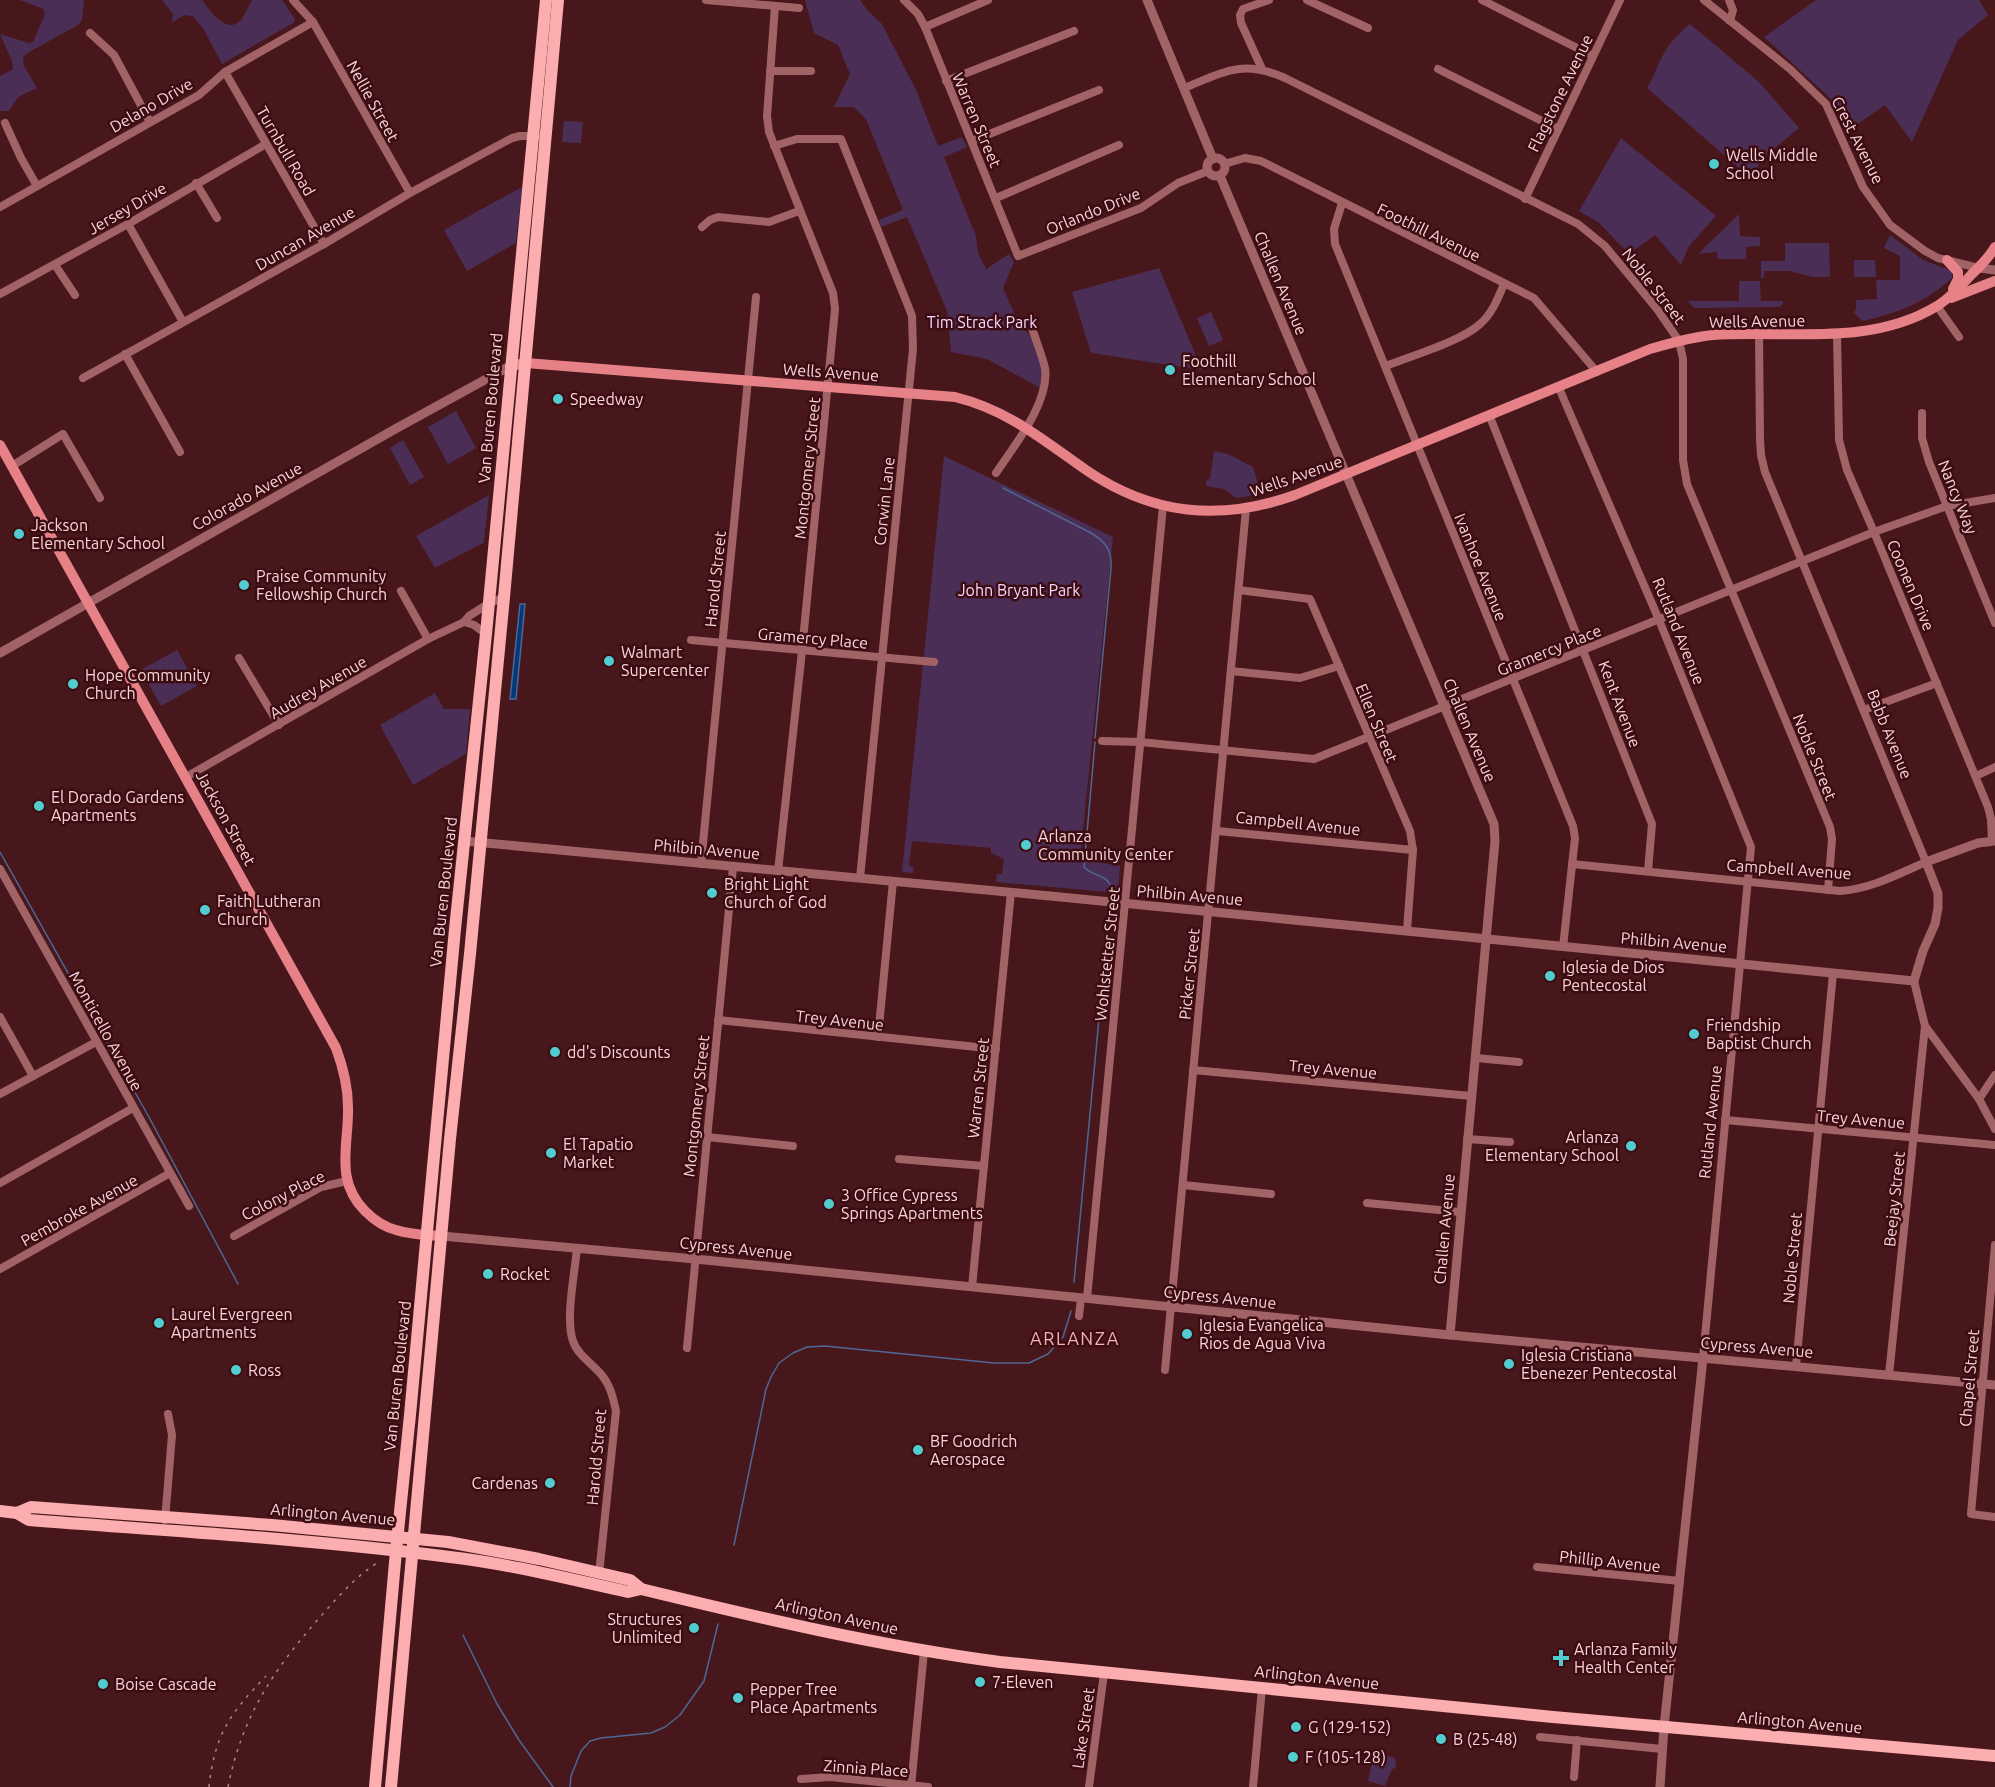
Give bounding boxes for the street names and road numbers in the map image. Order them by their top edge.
street label: Flagstone Avenue [1524,31,1596,155]
street label: Nellie Street [343,57,403,145]
street label: Warren Street [949,70,1005,171]
street label: Delano Drive [106,74,196,136]
street label: Crest Avenue [1828,93,1888,187]
street label: Turnbull Road [253,103,319,199]
street label: Jersey Drive [85,178,169,238]
street label: Orlando Drive [1043,184,1143,238]
street label: Foothill Avenue [1375,199,1483,265]
street label: Duncan Avenue [252,202,358,274]
street label: Challen Avenue [1251,228,1311,338]
street label: Noble Street [1619,244,1690,328]
street label: Wells Avenue [1709,311,1805,331]
street label: Van Buren Boulevard [474,332,506,484]
street label: Wells Avenue [782,360,880,384]
street label: Montgomery Street [791,396,823,540]
street label: Wells Avenue [1248,452,1344,500]
street label: Corwin Lane [870,456,898,546]
street label: Nancy Way [1935,457,1981,537]
street label: Colorado Avenue [189,458,305,534]
street label: Ivanhoe Avenue [1451,511,1511,623]
street label: Harold Street [701,529,729,628]
street label: Coonen Drive [1884,537,1938,633]
street label: Rutland Avenue [1649,575,1709,687]
street label: Gramercy Place [1494,621,1604,679]
street label: Gramercy Place [757,624,869,652]
street label: Audrey Avenue [266,652,370,722]
street label: Kent Avenue [1595,658,1645,750]
street label: Challen Avenue [1440,675,1500,785]
street label: Ellen Street [1352,681,1402,766]
street label: Babb Avenue [1864,687,1916,781]
street label: Noble Street [1790,711,1841,803]
street label: Jackson Street [193,768,260,869]
street label: Campbell Avenue [1235,807,1361,839]
street label: Van Buren Boulevard [426,816,460,968]
street label: Philbin Avenue [653,835,761,863]
street label: Campbell Avenue [1726,856,1852,882]
street label: Philbin Avenue [1136,881,1244,909]
street label: Wohlstetter Street [1091,885,1123,1022]
street label: Picker Street [1175,927,1203,1021]
street label: Philbin Avenue [1620,928,1728,956]
street label: Monticello Avenue [66,968,146,1094]
street label: Trey Avenue [795,1006,885,1034]
street label: Montgomery Street [680,1034,712,1178]
street label: Warren Street [964,1036,992,1139]
street label: Trey Avenue [1288,1056,1378,1082]
street label: Rutland Avenue [1695,1064,1725,1180]
street label: Trey Avenue [1816,1106,1906,1132]
street label: Beejay Street [1880,1150,1908,1248]
street label: Colony Place [238,1166,328,1224]
street label: Pembroke Avenue [17,1170,141,1250]
street label: Challen Avenue [1430,1173,1458,1285]
street label: Noble Street [1779,1211,1805,1304]
street label: Cypress Avenue [679,1233,793,1263]
street label: Cypress Avenue [1163,1282,1277,1312]
street label: Van Buren Boulevard [380,1300,414,1452]
street label: Chapel Street [1956,1328,1982,1428]
street label: Cypress Avenue [1700,1333,1814,1361]
street label: Harold Street [583,1407,609,1506]
street label: Arlington Avenue [270,1500,396,1528]
street label: Phillip Avenue [1558,1547,1662,1575]
street label: Arlington Avenue [774,1594,900,1638]
street label: Arlington Avenue [1254,1662,1380,1692]
street label: Lake Street [1068,1686,1098,1770]
street label: Arlington Avenue [1737,1708,1863,1736]
street label: Zinnia Place [823,1756,909,1780]

